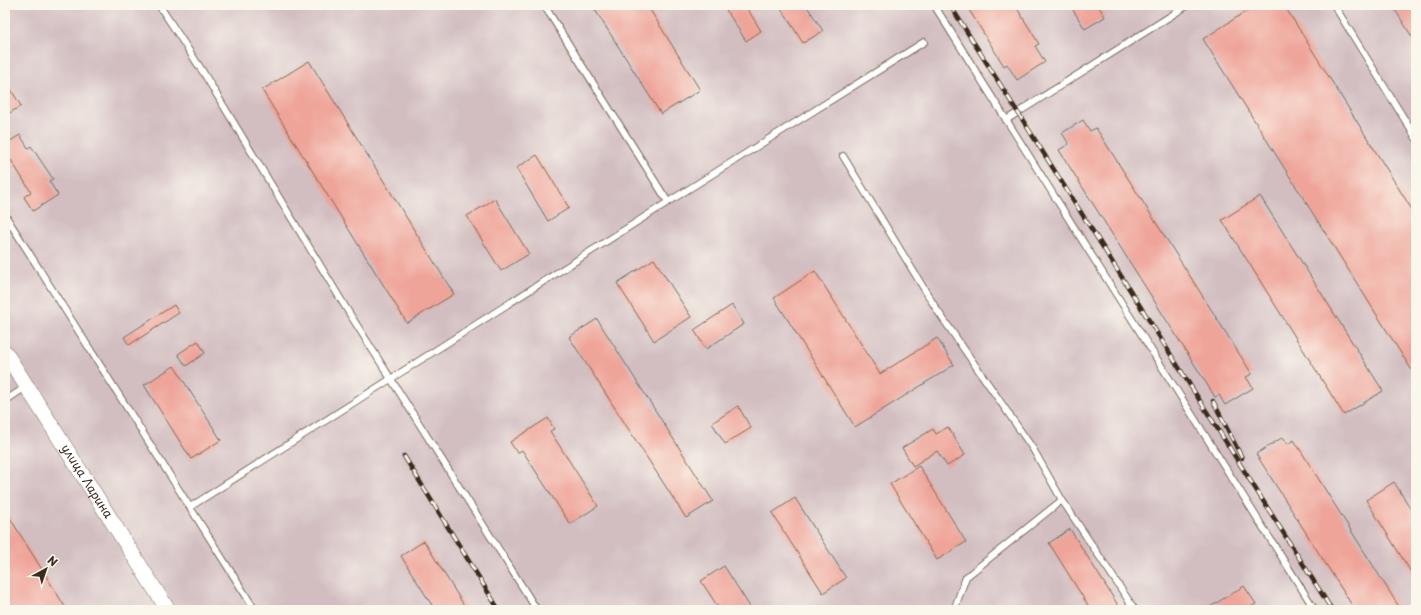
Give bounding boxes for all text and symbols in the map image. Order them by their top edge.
street label: улица Ларина [57,440,118,522]
north arrow [26,549,66,589]
text: N [44,552,62,570]

